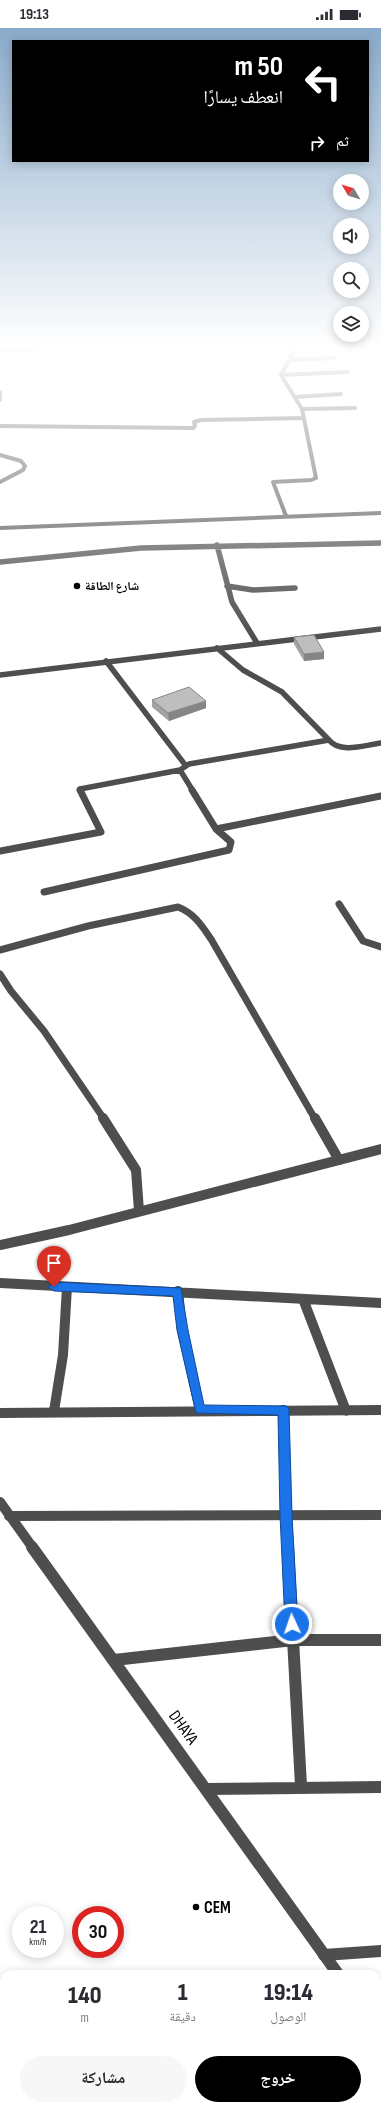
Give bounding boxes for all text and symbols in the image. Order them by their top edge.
text: 19:13 [20,5,49,24]
text: 50 m [234,50,283,83]
icon: left [297,56,349,108]
text: انعطف يسارًا [204,87,283,108]
icon: right [306,132,328,154]
text: ثم [336,132,349,151]
north arrow [333,174,369,210]
map controls [333,174,369,342]
button: sound [333,218,369,254]
button: search [333,262,369,298]
button: layers [333,306,369,342]
place label: شارع الطاقة [85,579,139,594]
marker: شارع الطاقة [72,581,82,591]
pin [37,1246,71,1287]
icon: arrive [43,1252,65,1274]
position arrow [271,1603,313,1645]
street label: DHAYA [164,1707,203,1749]
place label: CEM [204,1898,231,1918]
marker: CEM [191,1902,201,1912]
speed limit sign: 30 [72,1906,124,1958]
text: 21 [30,1915,46,1939]
text: km/h [29,1936,47,1948]
text: 1 [178,1978,188,2007]
text: 19:14 [264,1978,313,2007]
text: 140 [68,1981,102,2010]
text: دقيقة [170,2009,196,2025]
text: الوصول [270,2009,306,2025]
text: m [81,2010,89,2026]
button: مشاركة [20,2056,187,2102]
button: خروج [195,2056,361,2102]

